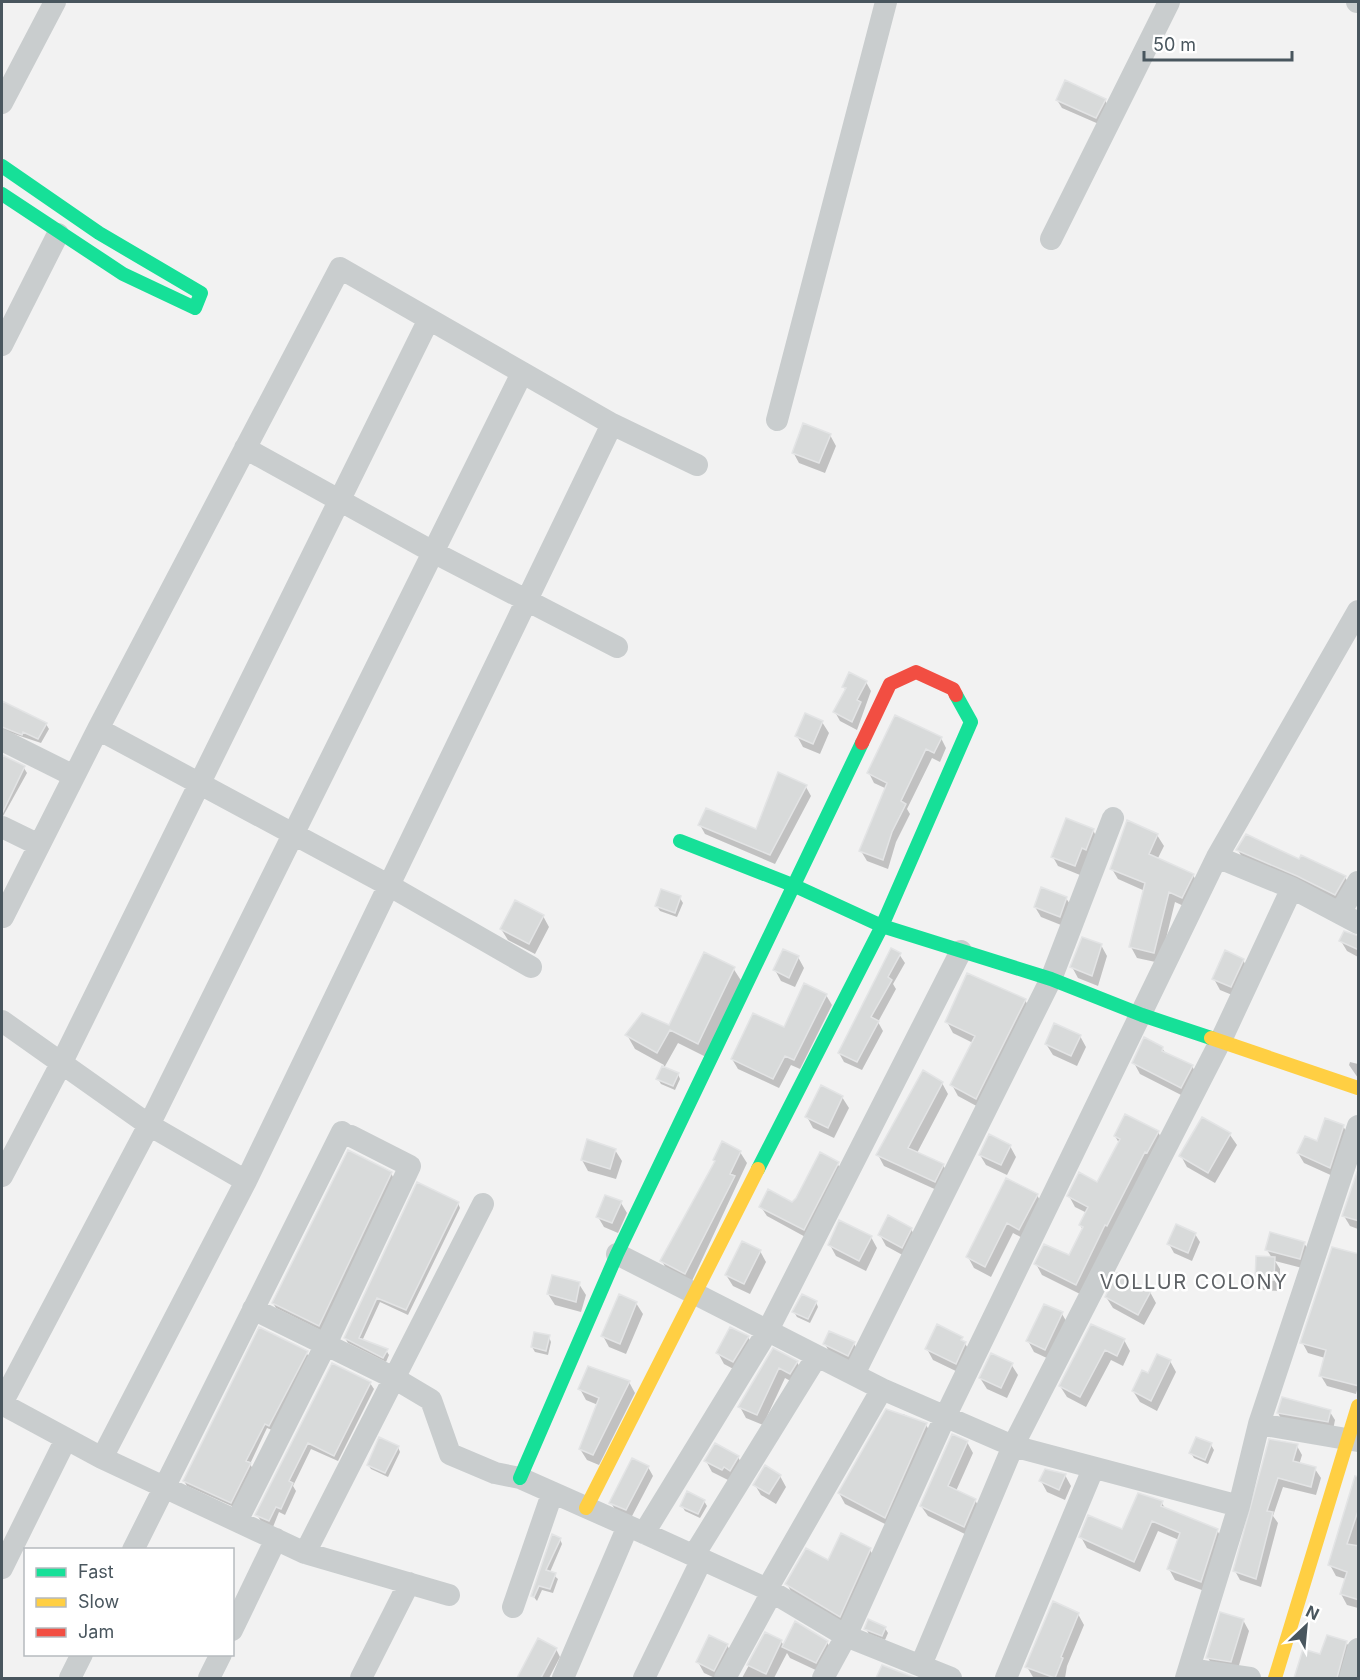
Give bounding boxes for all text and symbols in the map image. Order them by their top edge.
scale bar [1144,24,1292,62]
text: 50 m [1153,34,1196,55]
district label: VOLLUR COLONY [1100,1270,1288,1294]
legend [24,1548,234,1656]
text: Fast [78,1561,114,1582]
text: Slow [78,1591,119,1612]
north arrow [1276,1596,1336,1656]
text: N [1303,1601,1322,1624]
text: Jam [78,1621,114,1642]

